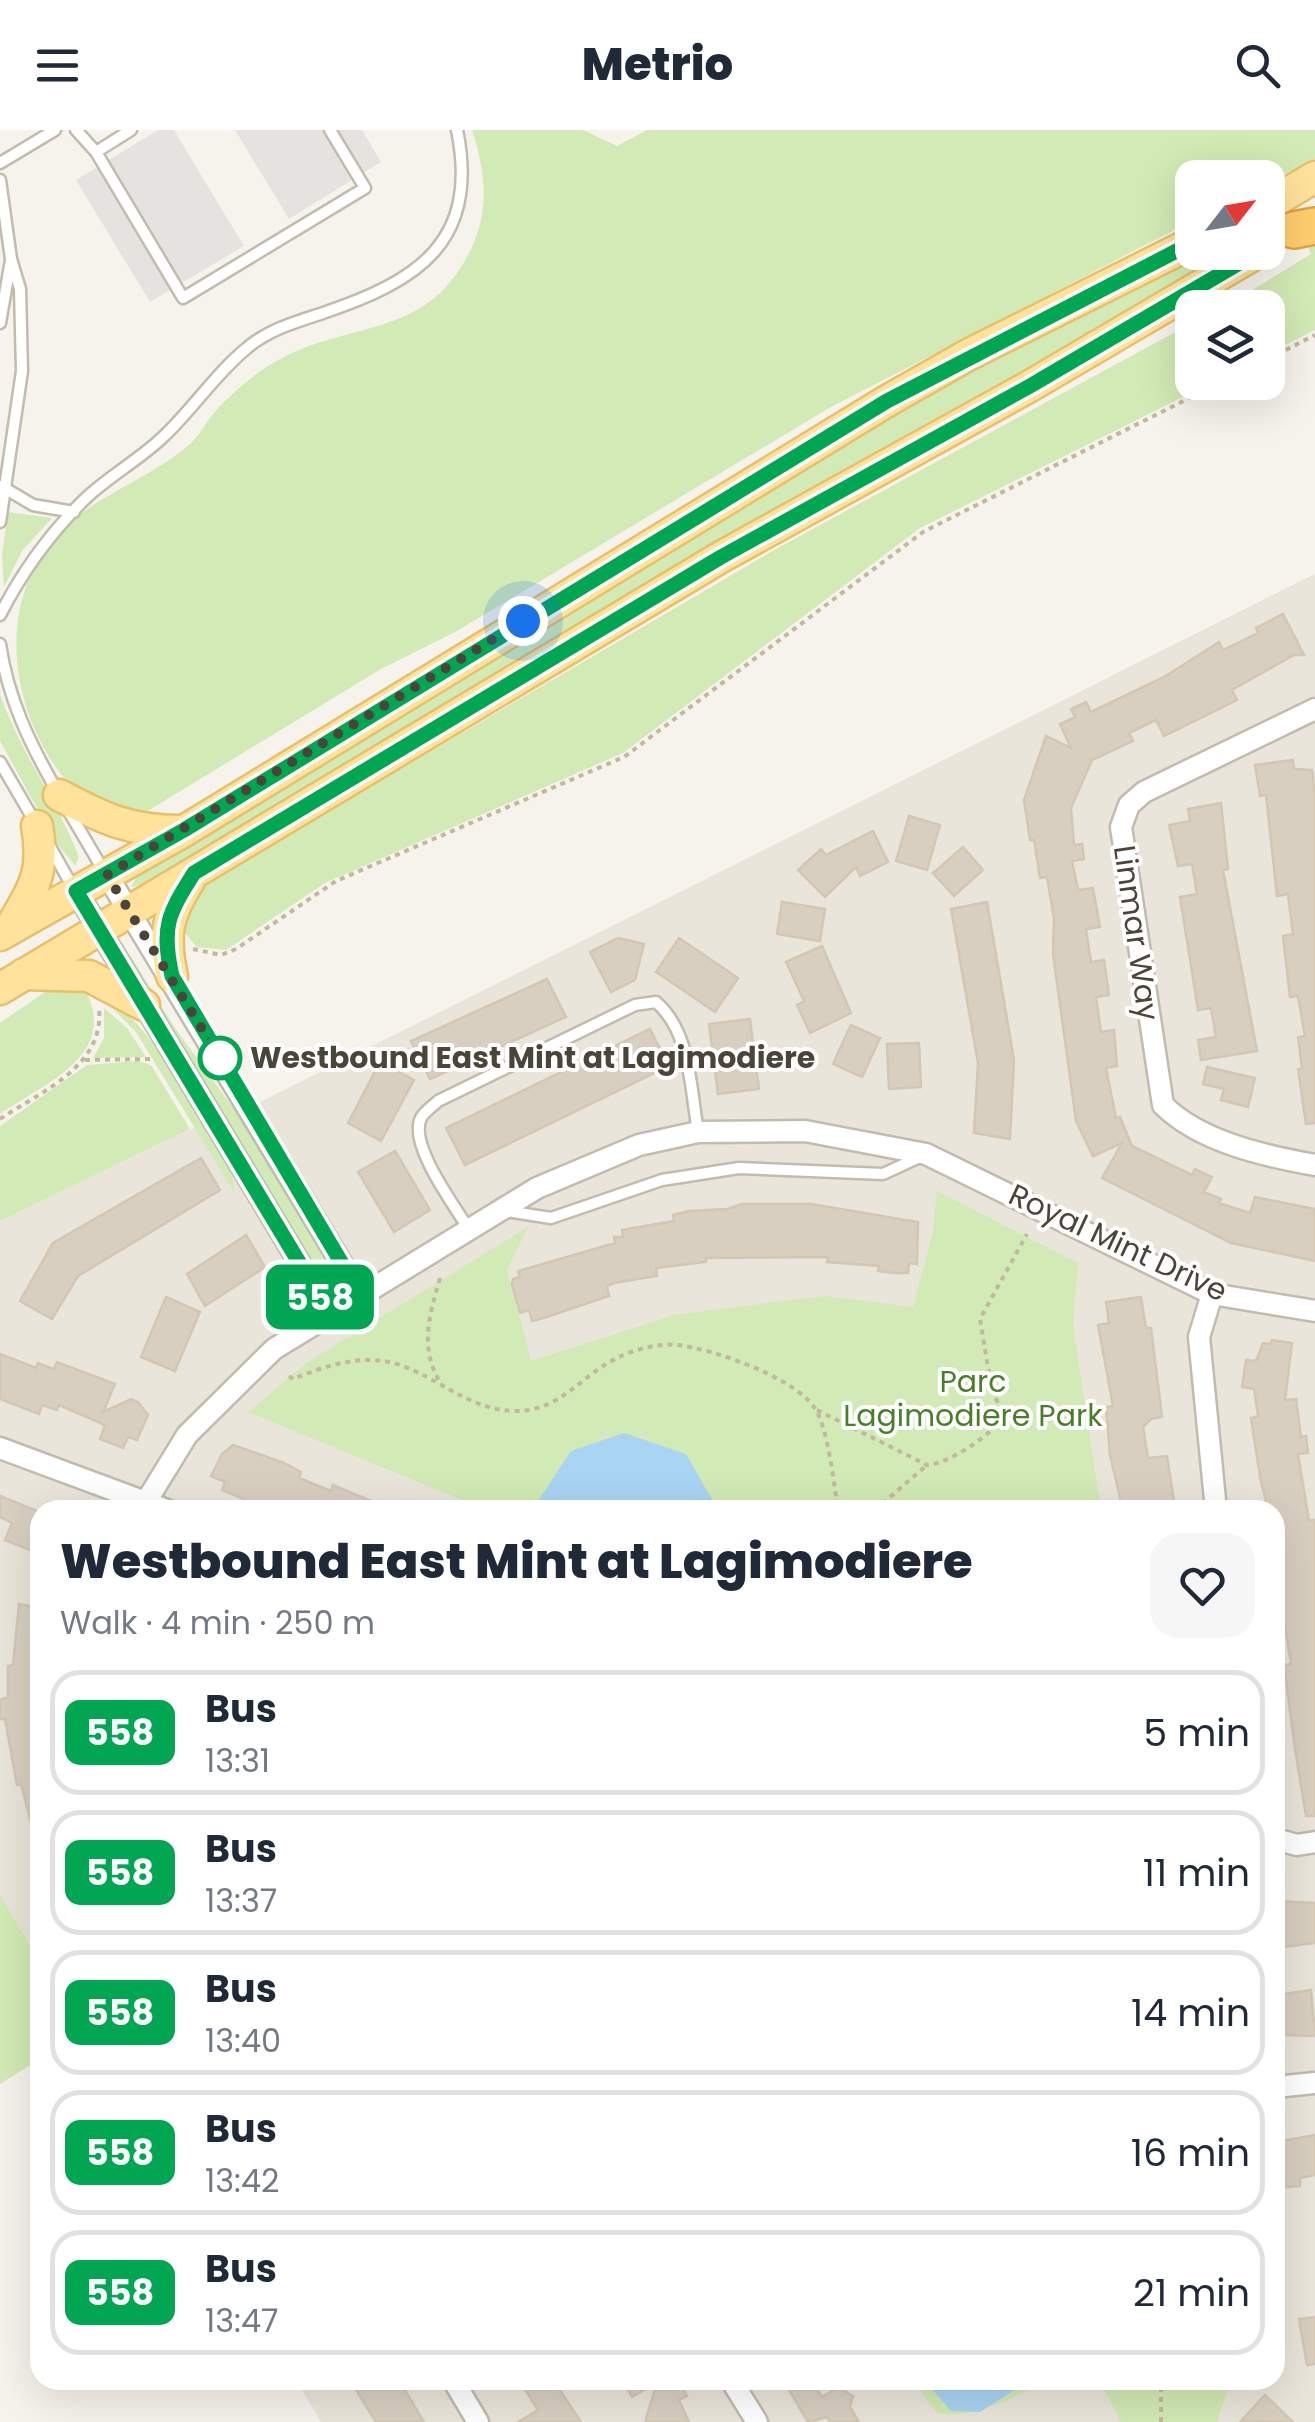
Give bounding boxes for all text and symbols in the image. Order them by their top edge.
text: Metrio [582,33,733,96]
icon: menu [30,38,85,93]
icon: search [1230,38,1285,93]
north arrow [1175,160,1285,270]
map controls [1175,160,1285,400]
button: layers [1175,290,1285,400]
your location [498,596,548,646]
street label: Linmar Way [1103,843,1170,1023]
place label: Westbound East Mint at Lagimodiere [250,1036,815,1079]
marker: Westbound East Mint at Lagimodiere [199,1037,241,1079]
street label: Royal Mint Drive [1002,1173,1234,1312]
line badge: 558 [262,1264,378,1330]
text: 558 [286,1273,354,1322]
park label: Parc Lagimodiere Park [843,1360,1103,1437]
text: Westbound East Mint at Lagimodiere [60,1528,972,1595]
button: heart [1150,1533,1255,1638]
text: Walk · 4 min · 250 m [60,1600,375,1645]
text: Bus [205,1682,277,1735]
text: 5 min [1143,1706,1250,1759]
text: 558 [86,1708,154,1757]
text: 13:31 [205,1738,270,1783]
text: Bus [205,1822,277,1875]
text: 11 min [1143,1846,1250,1899]
text: 558 [86,1848,154,1897]
text: 13:37 [205,1878,277,1923]
text: Bus [205,1962,277,2015]
text: 14 min [1131,1986,1250,2039]
text: 558 [86,1988,154,2037]
text: 13:40 [205,2018,281,2063]
text: Bus [205,2102,277,2155]
text: 16 min [1131,2126,1250,2179]
text: 558 [86,2128,154,2177]
text: 13:42 [205,2158,279,2203]
text: Bus [205,2242,277,2295]
text: 21 min [1133,2266,1250,2319]
text: 558 [86,2268,154,2317]
text: 13:47 [205,2298,279,2343]

